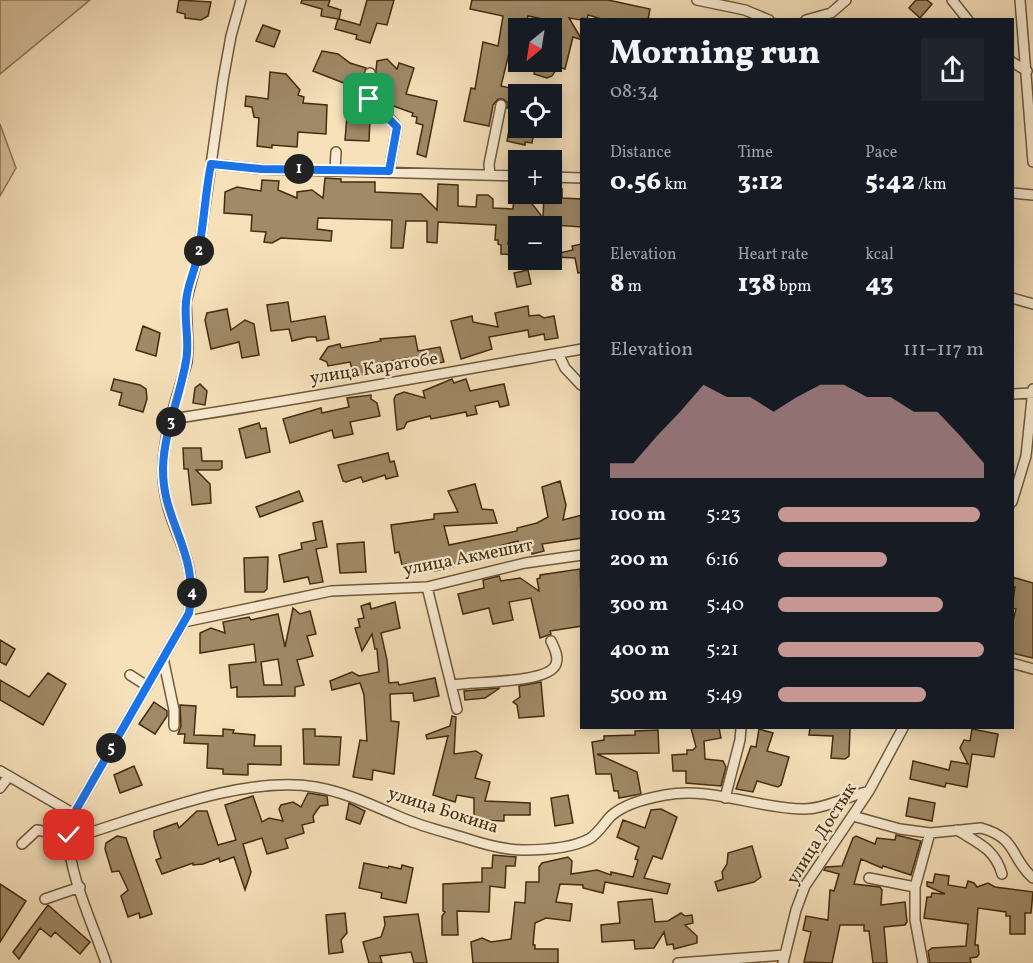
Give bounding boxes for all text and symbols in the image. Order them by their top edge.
north arrow [508,18,562,72]
map controls [508,18,562,270]
text: Morning run [610,32,820,78]
button: share [921,38,984,101]
pin [343,73,394,124]
text: 08:34 [610,78,659,106]
icon: arrive [352,82,385,115]
button: locate [508,84,562,138]
text: Distance [610,142,671,164]
text: Time [738,142,773,164]
text: Pace [865,142,897,164]
button: + [508,150,562,204]
pin: 1 [284,154,314,184]
text: 1 [296,158,302,180]
text: 0.56 [610,164,661,200]
text: 3:12 [738,164,783,200]
text: 5:42 [865,164,915,200]
text: km [661,174,687,196]
text: /km [915,174,947,196]
button: − [508,216,562,270]
pin: 2 [184,236,214,266]
text: 2 [195,240,203,262]
text: Elevation [610,244,677,266]
text: Heart rate [738,244,808,266]
text: kcal [865,244,894,266]
text: 8 [610,266,625,302]
text: 138 [738,266,776,302]
text: 43 [865,266,893,302]
text: m [625,276,642,298]
text: bpm [776,276,811,298]
text: Elevation [610,336,693,364]
text: 111–117 m [903,336,984,364]
street label: улица Каратобе [308,347,440,391]
pin: 3 [156,407,186,437]
text: 3 [167,411,175,433]
text: 100 m [610,501,666,529]
text: 5:23 [706,501,741,529]
street label: улица Акмешит [401,533,535,583]
text: 200 m [610,546,668,574]
text: 6:16 [706,546,739,574]
pin: 4 [177,578,207,608]
text: 4 [187,582,197,604]
text: 300 m [610,591,668,619]
text: 5:40 [706,591,744,619]
text: 400 m [610,636,670,664]
text: 5:21 [706,636,739,664]
text: 500 m [610,681,668,709]
text: 5:49 [706,681,742,709]
pin: 5 [96,733,126,763]
text: 5 [107,737,115,759]
street label: улица Достык [781,778,863,890]
street label: улица Бокина [385,781,502,841]
pin [43,809,94,860]
icon: check [52,818,85,851]

